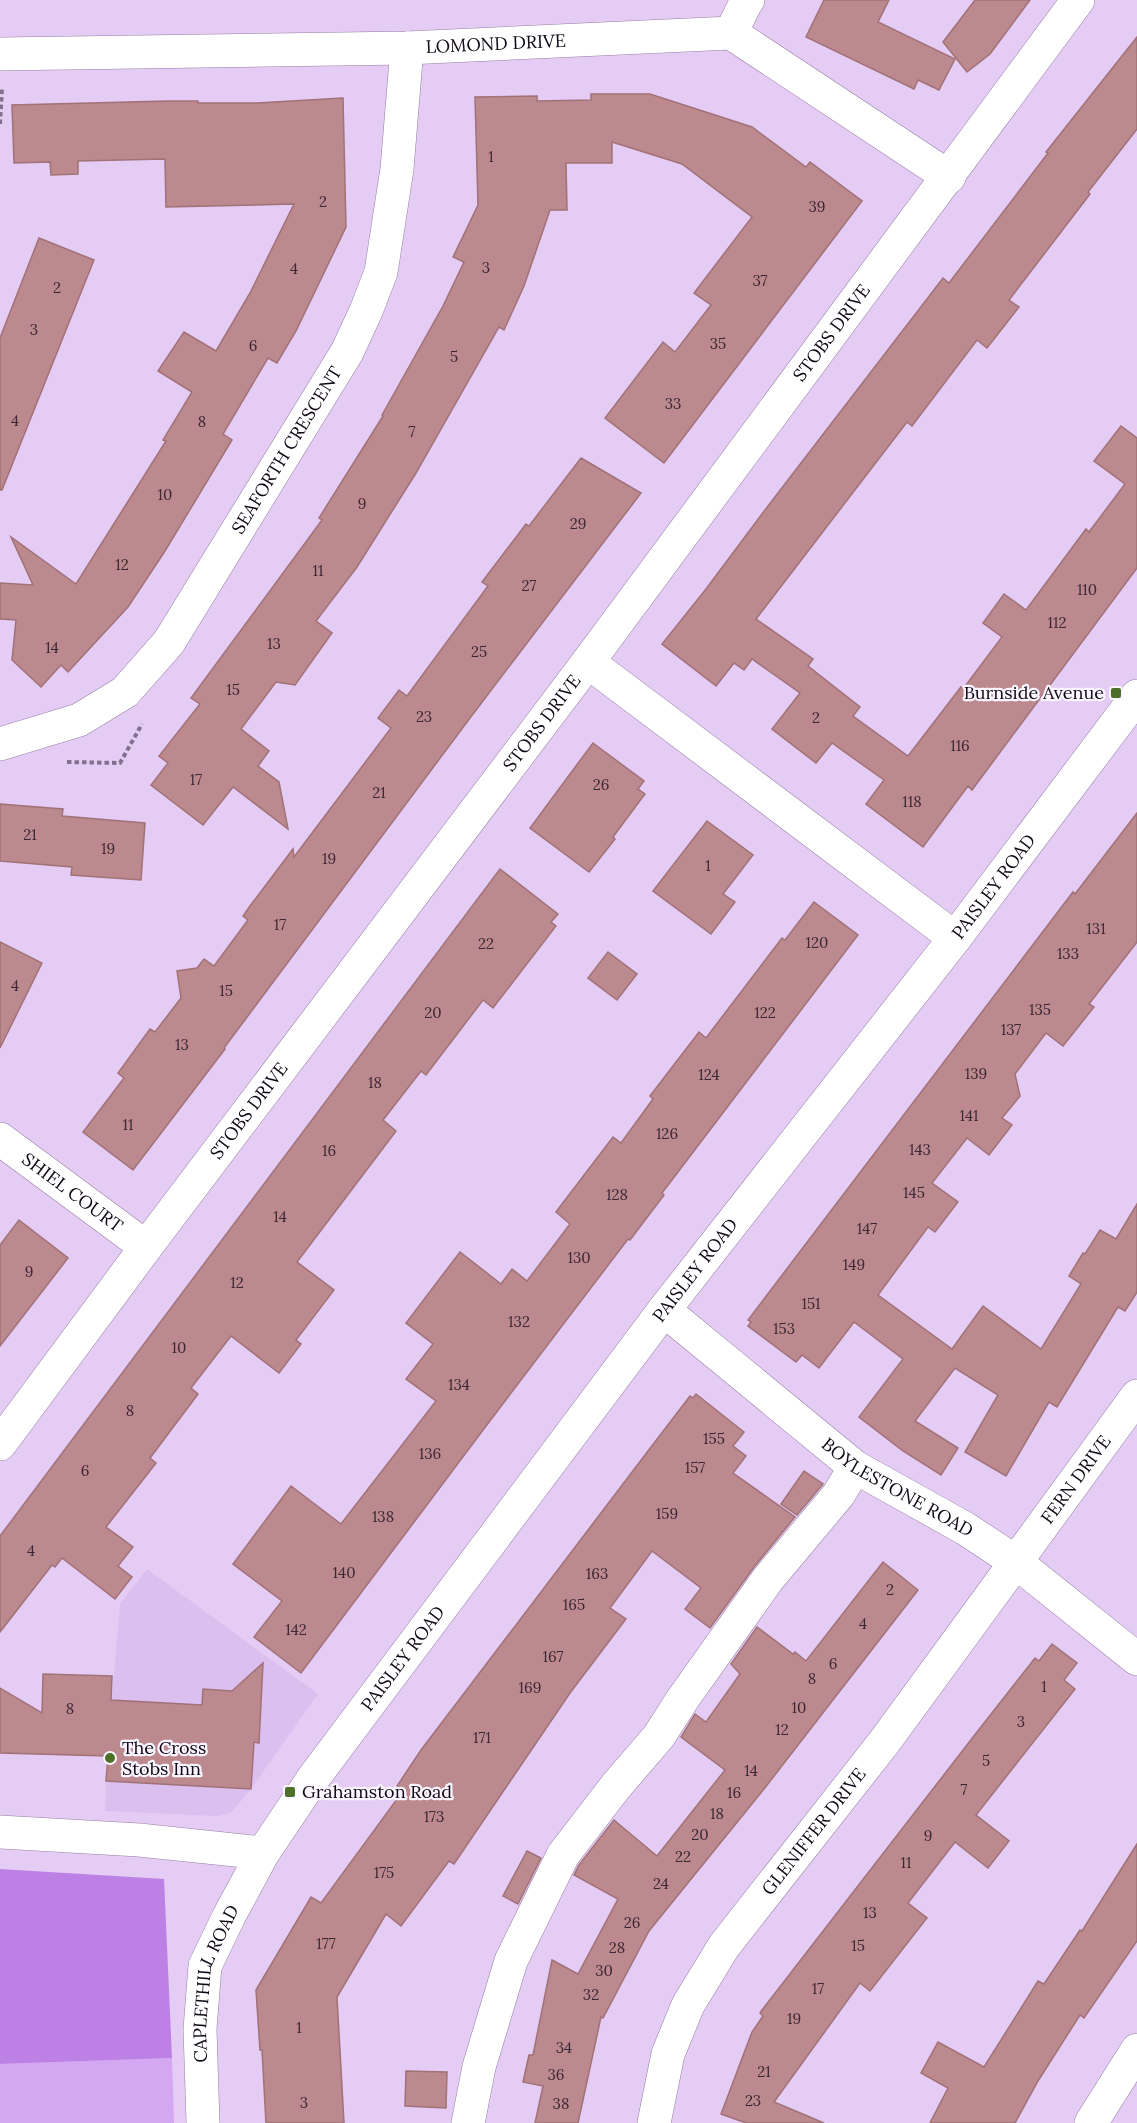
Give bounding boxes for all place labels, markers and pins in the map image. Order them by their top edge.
place label: Burnside Avenue [964,681,1104,704]
marker: Burnside Avenue [1109,686,1123,700]
place label: The Cross Stobs Inn [122,1736,206,1780]
marker: The Cross Stobs Inn [103,1751,117,1765]
place label: Grahamston Road [302,1780,452,1803]
marker: Grahamston Road [283,1785,297,1799]

